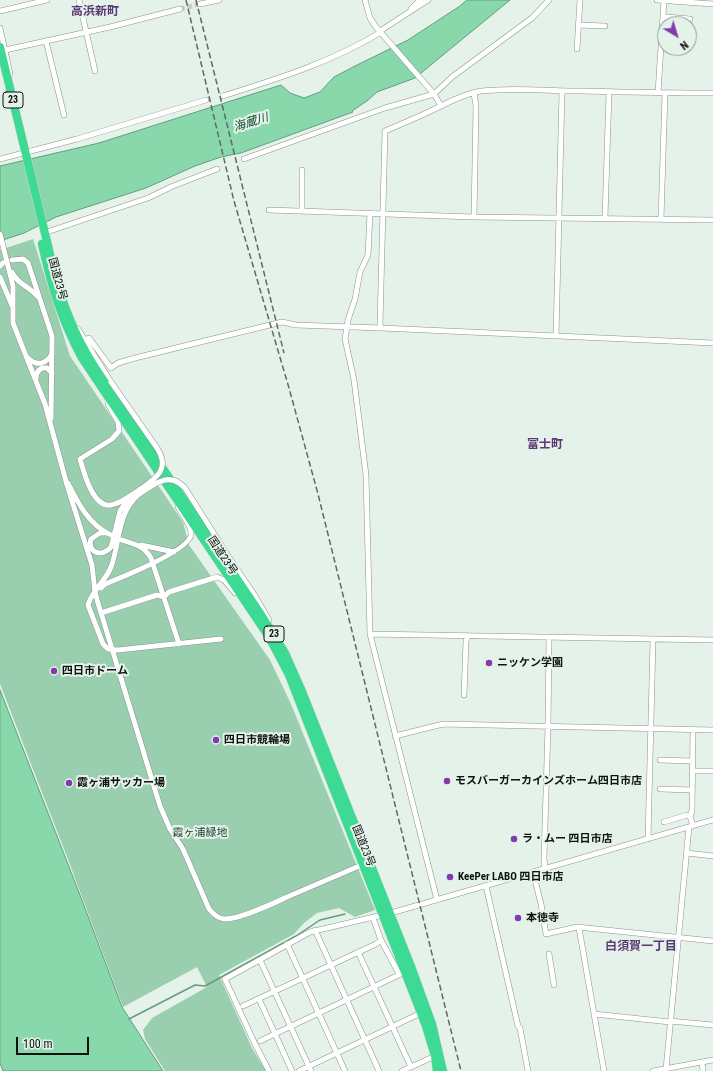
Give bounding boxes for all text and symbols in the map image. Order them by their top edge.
district label: 高浜新町 [71,5,119,19]
north arrow [657,16,697,56]
text: N [677,38,691,52]
road number: 23 [3,92,23,108]
water label: 海蔵川 [232,111,270,135]
street label: 国道23号 [45,256,69,302]
district label: 富士町 [527,438,563,452]
street label: 国道23号 [204,534,240,578]
road number: 23 [264,626,284,642]
place label: ニッケン学園 [497,656,563,670]
marker: ニッケン学園 [484,658,494,668]
place label: 四日市ドーム [62,664,128,678]
marker: 四日市ドーム [49,666,59,676]
place label: 四日市競輪場 [224,733,290,747]
marker: 四日市競輪場 [211,735,221,745]
place label: モスバーガーカインズホーム四日市店 [455,774,642,788]
place label: 霞ヶ浦サッカー場 [77,776,165,790]
marker: モスバーガーカインズホーム四日市店 [442,776,452,786]
marker: 霞ヶ浦サッカー場 [64,778,74,788]
street label: 国道23号 [349,823,377,869]
park label: 霞ヶ浦緑地 [173,826,227,840]
place label: ラ・ムー 四日市店 [522,832,613,846]
marker: ラ・ムー 四日市店 [509,834,519,844]
place label: KeePer LABO 四日市店 [458,870,563,884]
marker: KeePer LABO 四日市店 [445,872,455,882]
place label: 本徳寺 [526,911,559,925]
marker: 本徳寺 [513,913,523,923]
district label: 白須賀一丁目 [605,940,677,954]
scale bar [18,1029,91,1055]
text: 100 m [23,1037,53,1051]

